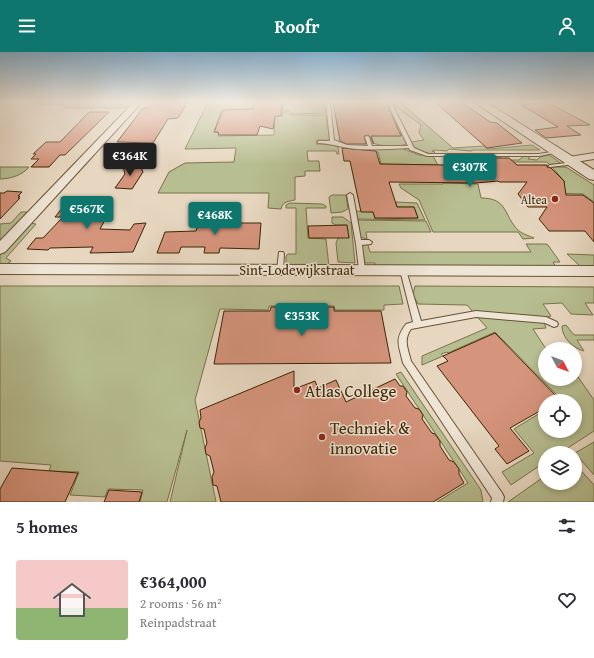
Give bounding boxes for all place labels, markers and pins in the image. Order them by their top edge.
pin: €364K [102,143,158,177]
pin: €307K [442,154,498,188]
place label: Altea [521,191,547,208]
marker: Altea [550,194,560,204]
pin: €567K [59,196,115,230]
pin: €468K [187,202,243,236]
pin: €353K [274,303,330,337]
place label: Atlas College [305,378,397,403]
marker: Atlas College [292,385,302,395]
place label: Techniek & innovatie [330,415,410,460]
marker: Techniek & innovatie [317,432,327,442]

